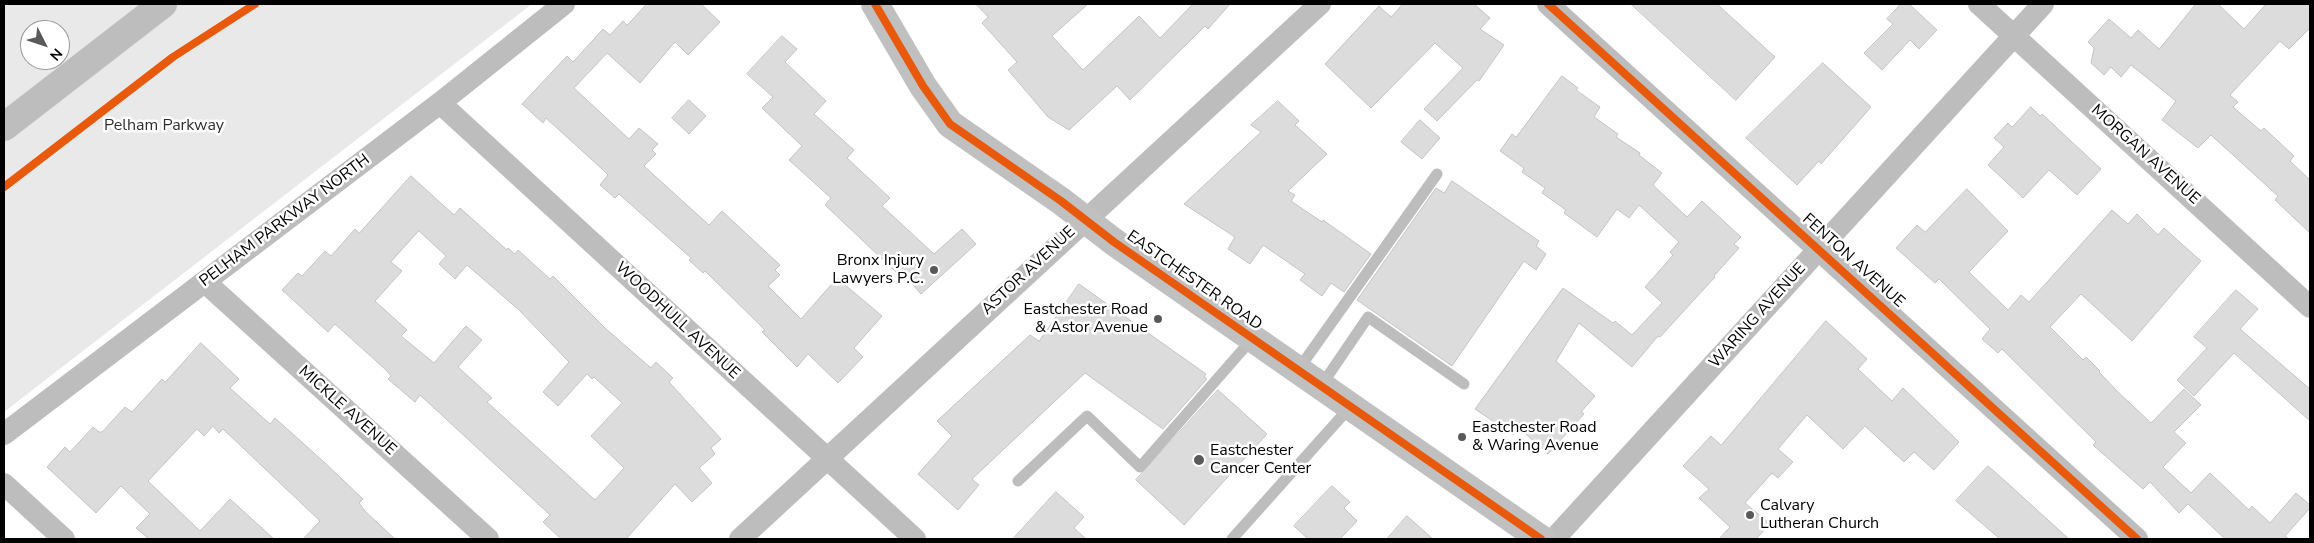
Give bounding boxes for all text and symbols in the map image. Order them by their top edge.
north arrow [20,20,70,70]
text: N [45,44,67,65]
street label: MORGAN AVENUE [2087,101,2203,209]
park label: Pelham Parkway [104,116,224,136]
street label: PELHAM PARKWAY NORTH [196,151,374,291]
street label: FENTON AVENUE [1798,210,1908,312]
street label: ASTOR AVENUE [978,223,1080,319]
street label: EASTCHESTER ROAD [1123,227,1265,335]
place label: Bronx Injury Lawyers P.C. [832,251,924,289]
street label: WOODHULL AVENUE [611,258,743,384]
street label: WARING AVENUE [1706,260,1810,372]
marker: Bronx Injury Lawyers P.C. [928,264,940,276]
place label: Eastchester Road & Astor Avenue [1023,300,1148,338]
marker: Eastchester Road & Astor Avenue [1152,313,1164,325]
street label: MICKLE AVENUE [294,362,400,460]
place label: Eastchester Road & Waring Avenue [1472,418,1599,456]
marker: Eastchester Road & Waring Avenue [1456,431,1468,443]
place label: Eastchester Cancer Center [1210,441,1311,479]
marker: Eastchester Cancer Center [1192,453,1206,467]
place label: Calvary Lutheran Church [1760,496,1879,534]
marker: Calvary Lutheran Church [1744,509,1756,521]

